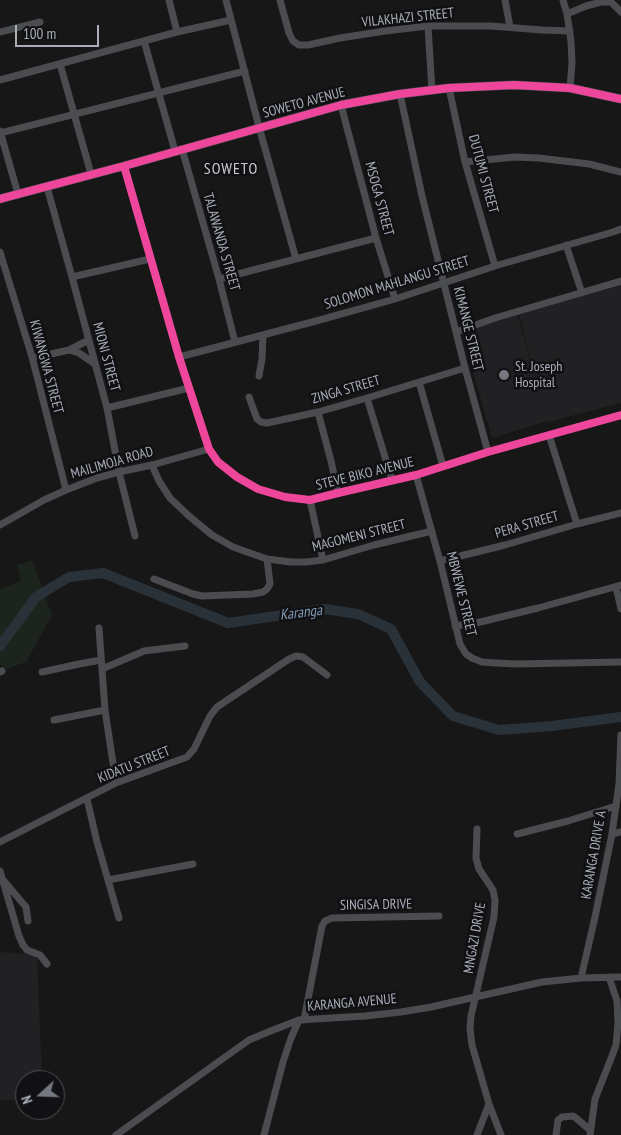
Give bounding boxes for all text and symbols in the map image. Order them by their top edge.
street label: VILAKHAZI STREET [361,5,455,31]
scale bar [18,15,101,47]
text: 100 m [23,24,56,43]
street label: SOWETO AVENUE [261,84,347,122]
street label: DUTUMI STREET [464,133,502,215]
district label: SOWETO [203,159,259,179]
street label: MSOGA STREET [361,160,397,238]
street label: TALAWANDA STREET [199,191,243,293]
street label: SOLOMON MAHLANGU STREET [322,253,472,313]
street label: KIMANGE STREET [449,285,487,373]
street label: KIWANGWA STREET [25,318,67,416]
street label: MIONI STREET [89,321,123,393]
place label: St. Joseph Hospital [515,359,562,392]
marker: St. Joseph Hospital [497,368,511,382]
street label: ZINGA STREET [310,372,382,408]
street label: MAILIMOJA ROAD [69,443,155,483]
street label: STEVE BIKO AVENUE [314,454,416,494]
street label: PERA STREET [493,508,561,542]
street label: MAGOMENI STREET [311,516,407,556]
street label: MBWEWE STREET [442,550,480,638]
water label: Karanga [279,601,323,625]
street label: KIDATU STREET [95,743,173,787]
street label: KARANGA DRIVE A [578,809,610,901]
street label: SINGISA DRIVE [340,896,412,914]
street label: MNGAZI DRIVE [460,901,490,975]
street label: KARANGA AVENUE [307,991,397,1015]
north arrow [15,1070,65,1120]
text: N [17,1093,37,1106]

